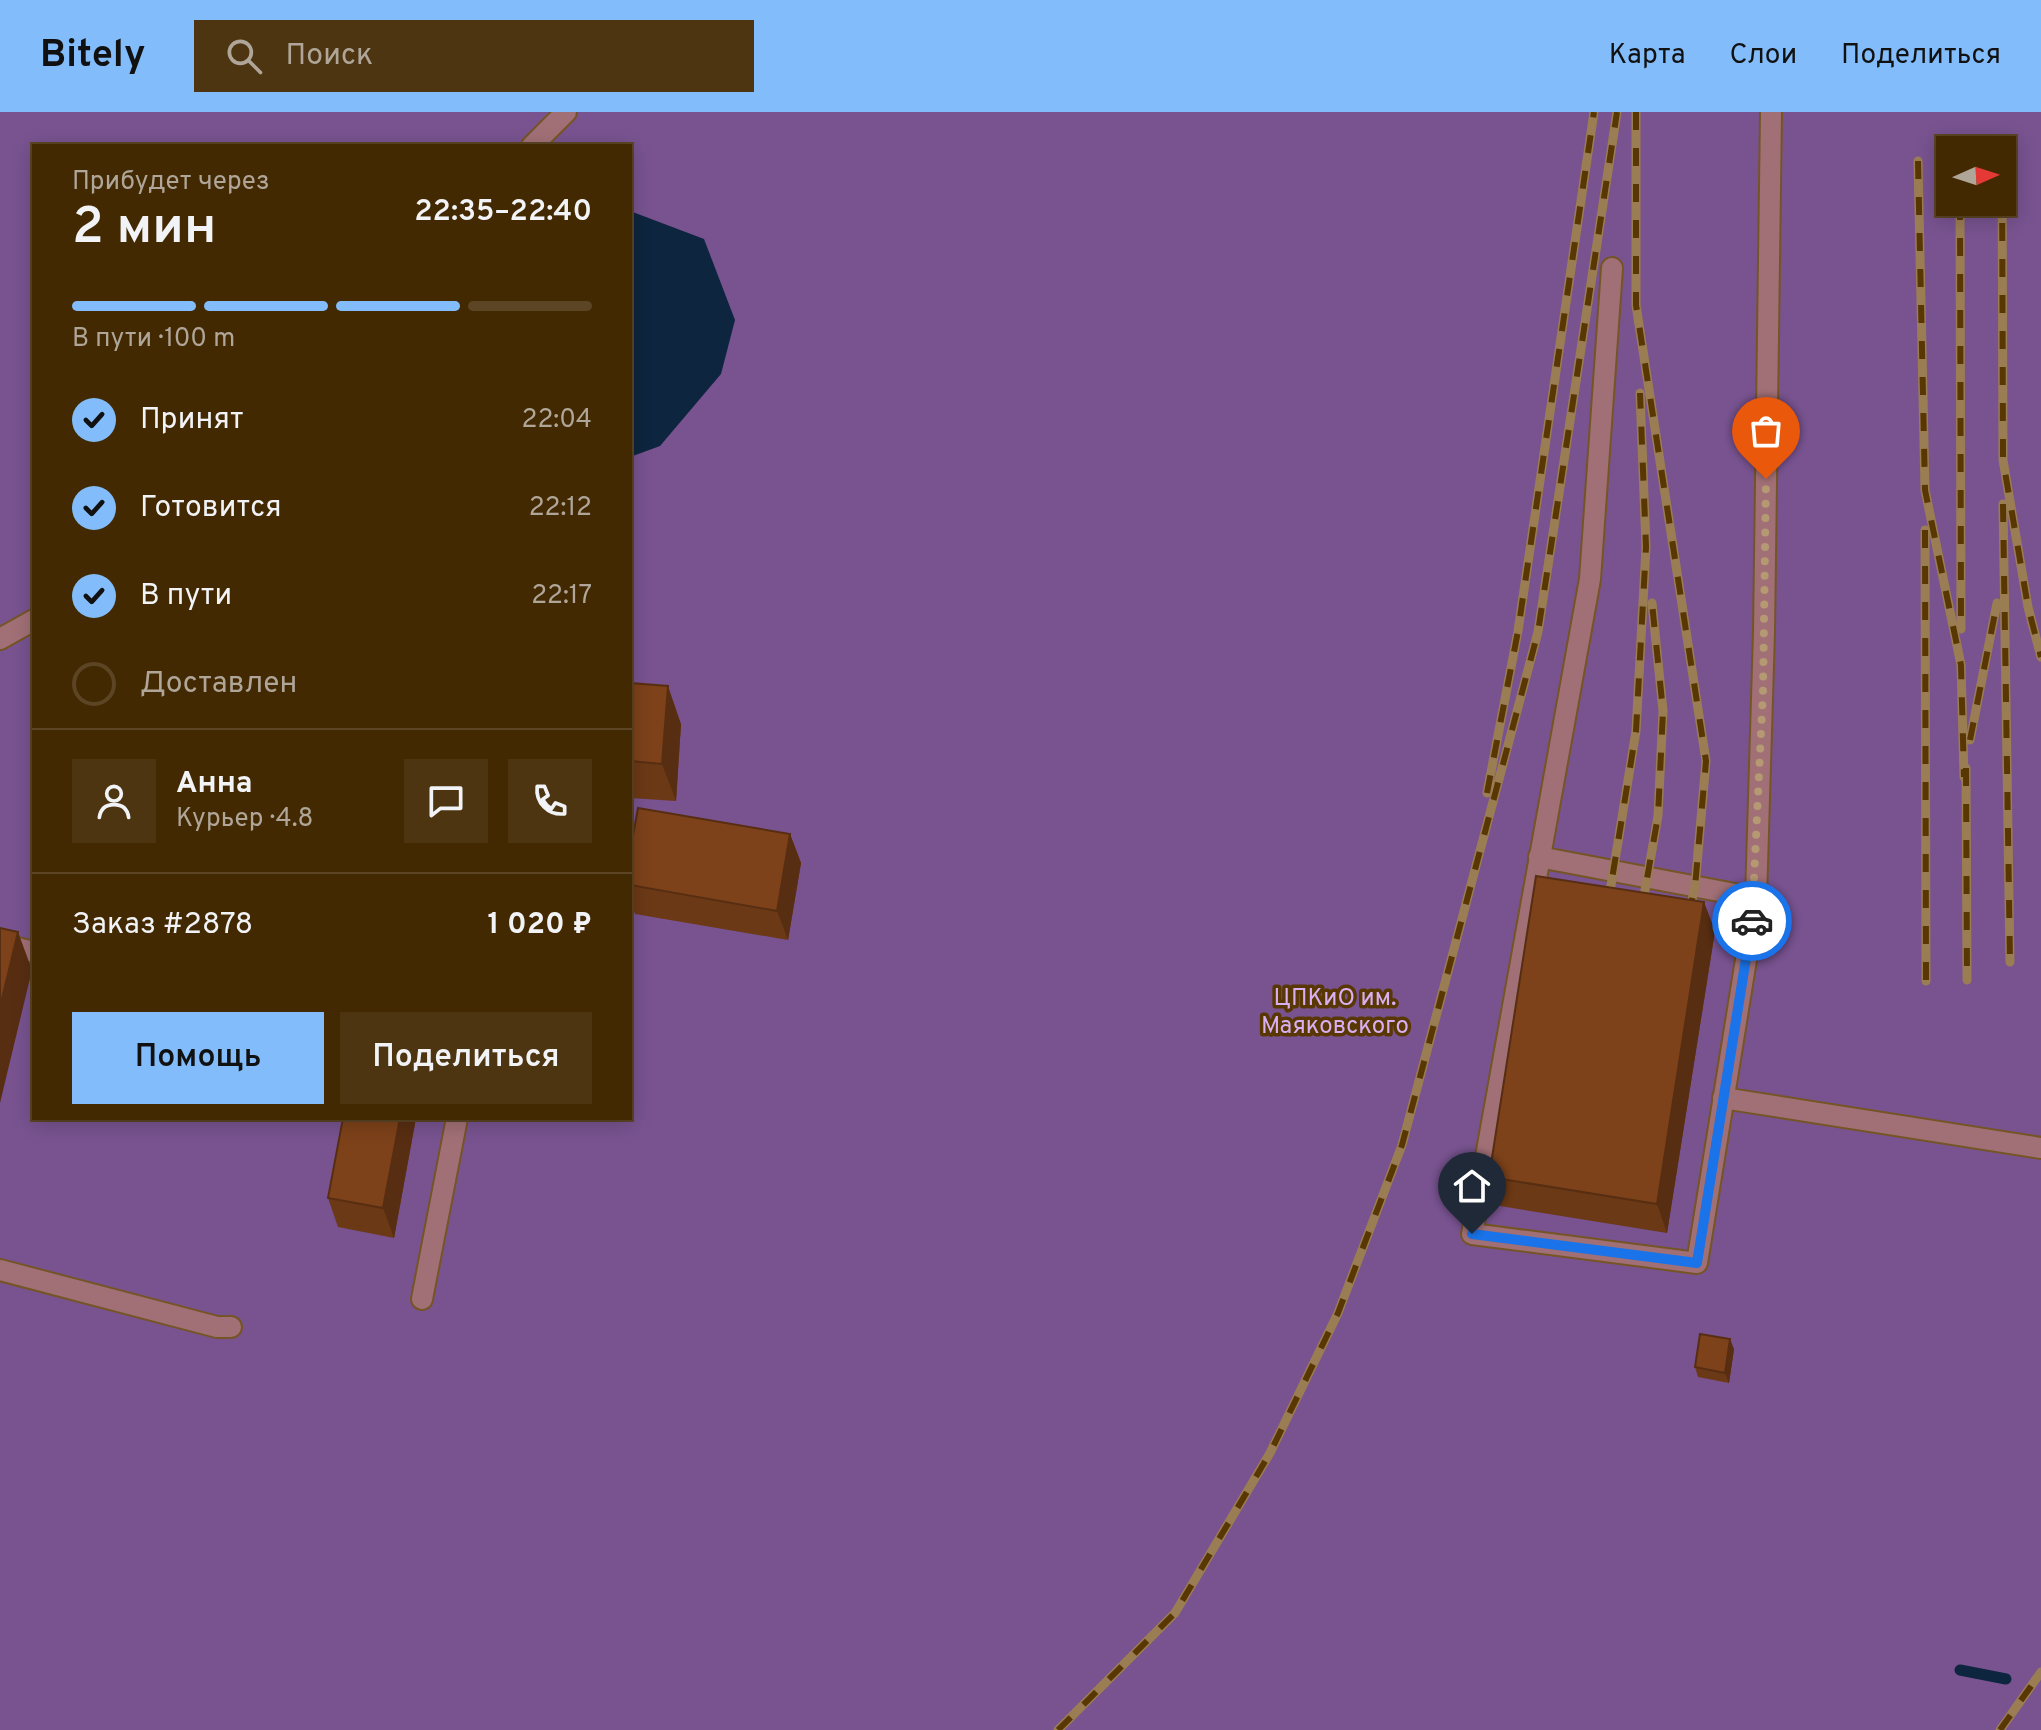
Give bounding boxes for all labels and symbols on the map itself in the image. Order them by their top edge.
north arrow [1936,136,2016,216]
pin [1732,397,1800,479]
courier [1712,881,1792,961]
park label: ЦПКиО им. Маяковского [1261,984,1409,1042]
pin [1438,1152,1506,1234]

